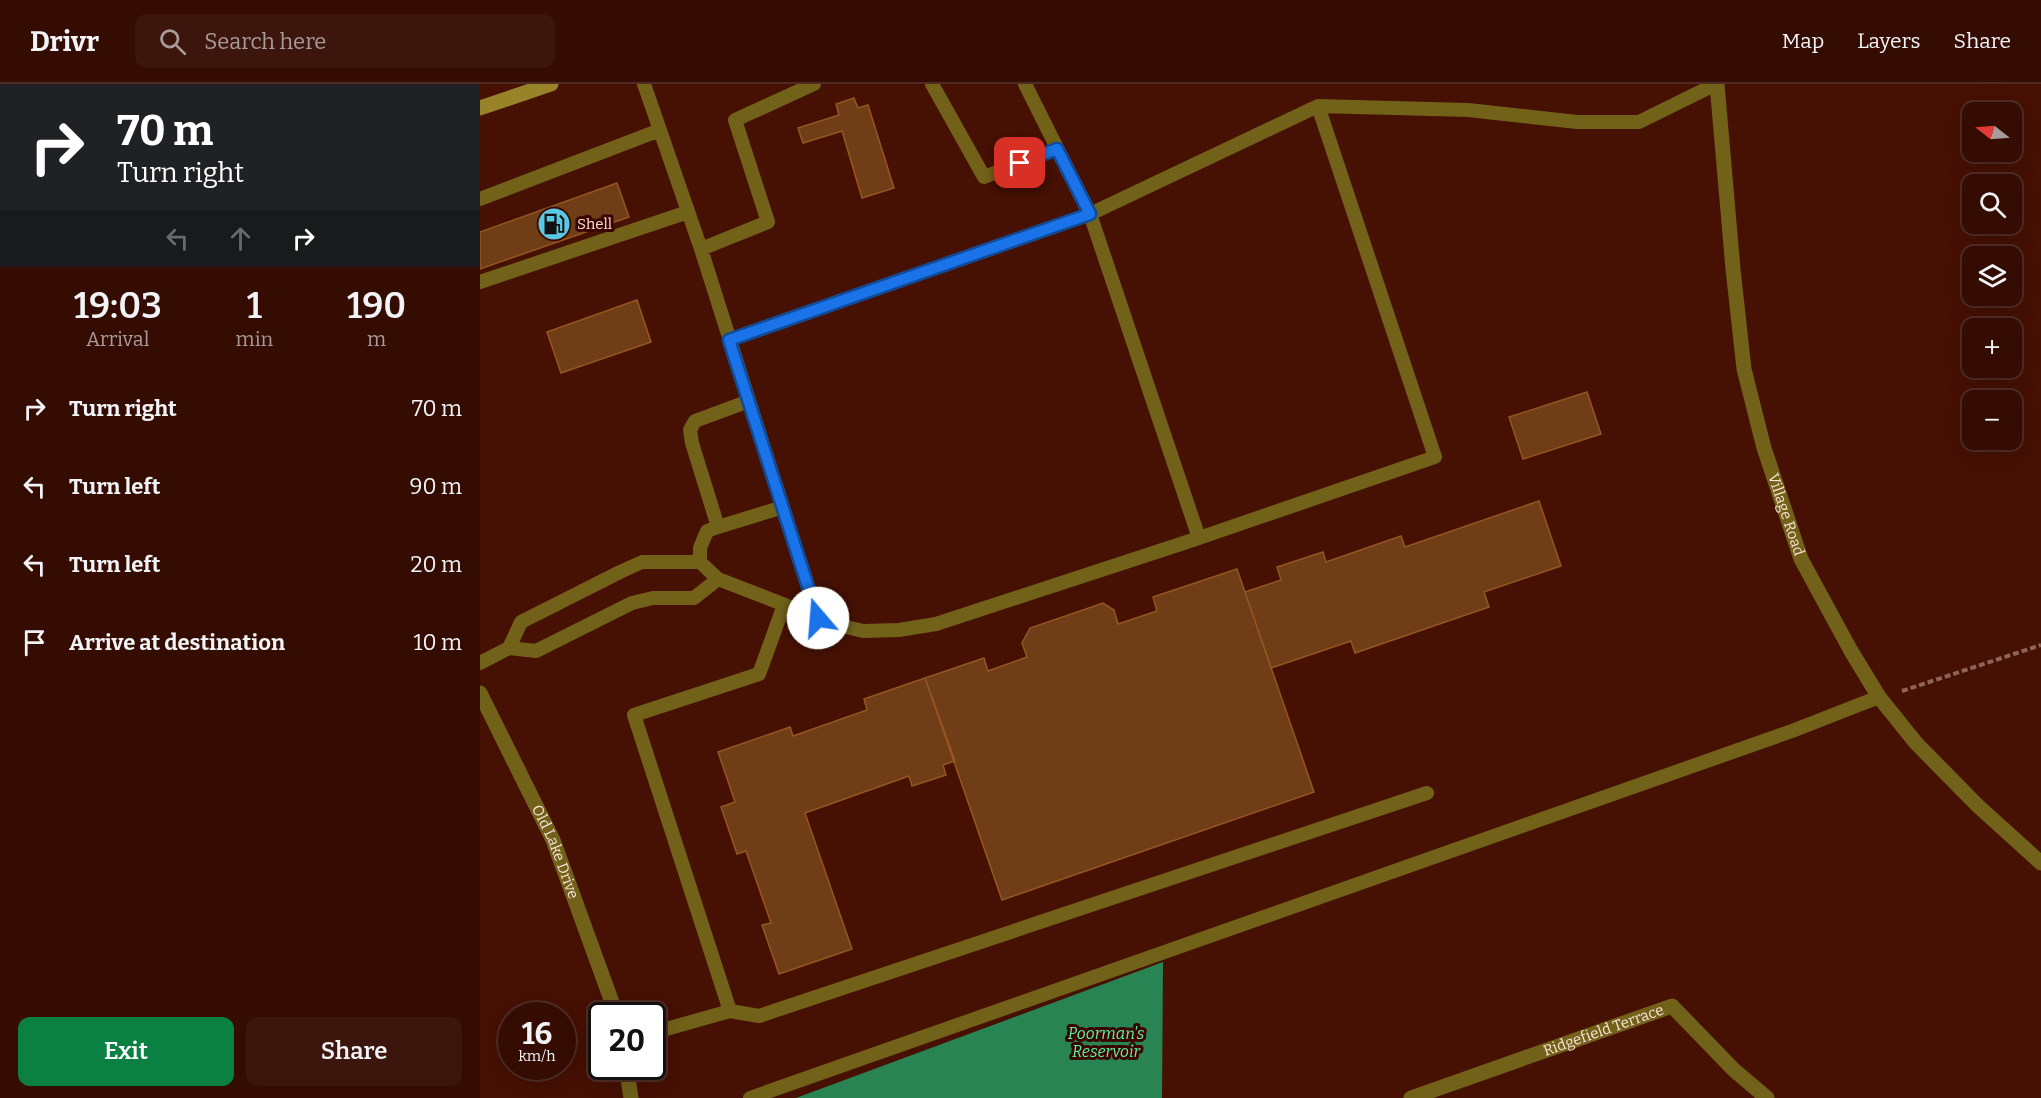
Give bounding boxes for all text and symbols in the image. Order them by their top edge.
search box [135,14,555,68]
text: Drivr [30,25,99,58]
icon: search [156,25,189,58]
text: Search here [204,28,326,55]
text: Map [1782,28,1824,54]
text: Layers [1857,28,1921,54]
text: Share [1954,28,2011,54]
north arrow [1962,102,2022,162]
map controls [1962,102,2022,450]
text: 70 m [117,106,213,156]
icon: right [18,108,96,186]
pin [994,137,1045,188]
icon: arrive [1003,146,1036,179]
text: Turn right [117,157,244,189]
button: search [1962,174,2022,234]
fuel station icon: Shell [536,206,572,242]
place label: Shell [577,215,612,233]
icon: left [161,222,194,255]
icon: ahead [224,222,257,255]
icon: right [287,222,320,255]
button: layers [1962,246,2022,306]
text: 19:03 [74,284,162,328]
text: 1 [247,284,262,328]
text: 190 [347,284,406,328]
button: + [1962,318,2022,378]
text: Arrival [86,327,149,351]
text: min [236,327,273,351]
text: m [367,327,386,351]
button: − [1962,390,2022,450]
icon: right [18,392,51,425]
text: Turn right [69,395,177,422]
text: 70 m [412,395,462,422]
icon: left [18,470,51,503]
street label: Village Road [1764,471,1808,558]
text: Turn left [69,473,161,500]
text: 90 m [410,473,462,500]
icon: left [18,548,51,581]
text: Turn left [69,551,161,578]
text: 20 m [411,551,462,578]
position arrow [786,586,850,650]
icon: arrive [18,626,51,659]
text: Arrive at destination [69,629,285,656]
text: 10 m [414,629,462,656]
street label: Old Lake Drive [528,802,583,901]
street label: Ridgefield Terrace [1541,1001,1666,1060]
speed limit sign: 20 [588,1002,666,1080]
text: 16 [522,1016,552,1052]
button: Exit [18,1017,234,1086]
button: Share [246,1017,462,1086]
water label: Poorman's Reservoir [1068,1024,1145,1061]
text: km/h [518,1047,556,1065]

